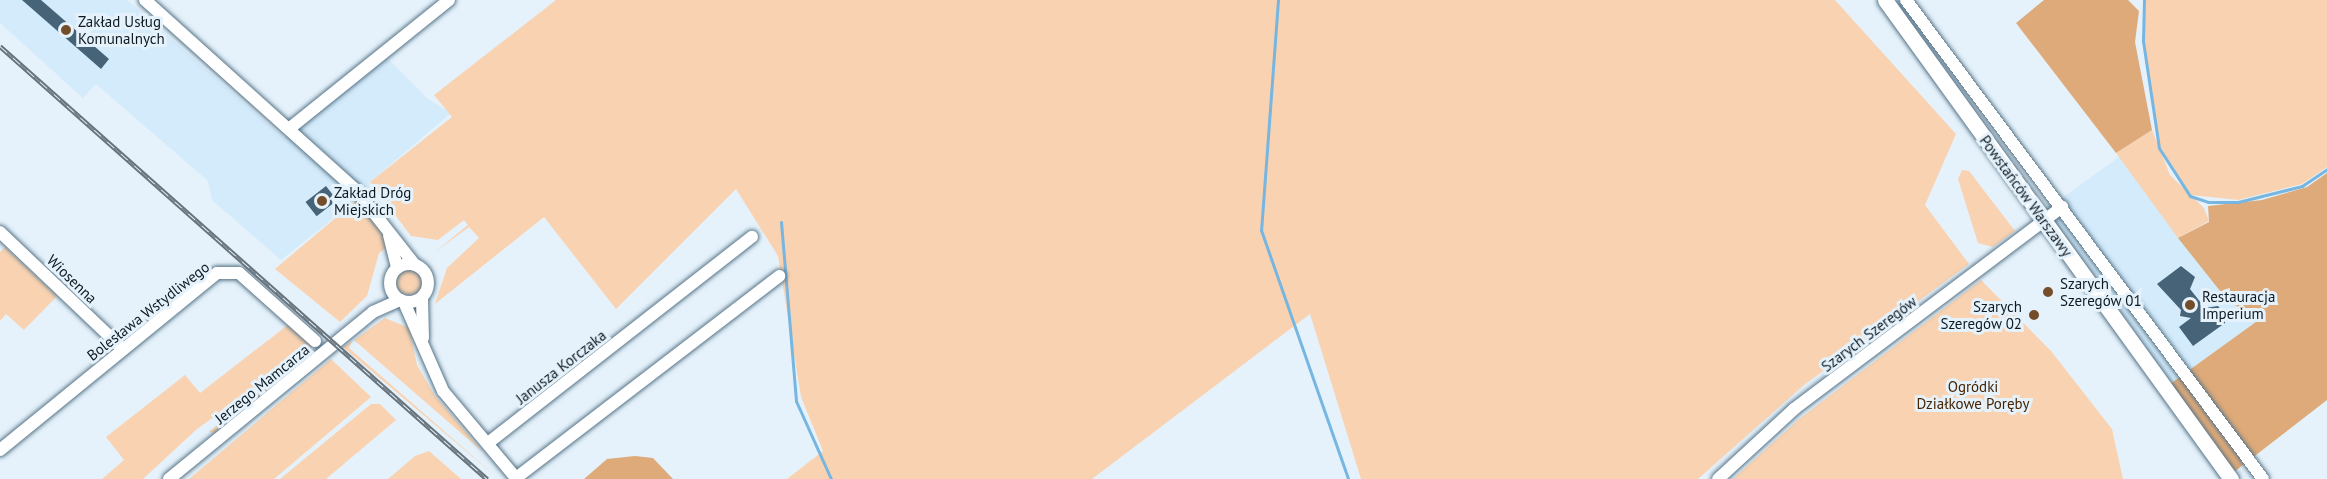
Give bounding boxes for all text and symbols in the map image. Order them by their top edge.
place label: Zakład Usług Komunalnych [78,12,165,47]
marker: Zakład Usług Komunalnych [59,23,73,37]
street label: Powstańców Warszawy [1976,132,2076,260]
place label: Zakład Dróg Miejskich [334,183,411,218]
marker: Zakład Dróg Miejskich [315,194,329,208]
street label: Wiosenna [43,251,101,307]
street label: Bolesława Wstydliwego [83,258,213,364]
place label: Szarych Szeregów 01 [2060,274,2142,309]
marker: Szarych Szeregów 01 [2041,285,2055,299]
place label: Restauracja Imperium [2202,287,2275,322]
street label: Szarych Szeregów [1818,292,1920,376]
place label: Szarych Szeregów 02 [1940,297,2022,332]
marker: Restauracja Imperium [2183,298,2197,312]
marker: Szarych Szeregów 02 [2027,308,2041,322]
street label: Janusza Korczaka [512,326,610,408]
street label: Jerzego Mamcarza [211,340,313,428]
park label: Ogródki Działkowe Poręby [1917,377,2029,412]

